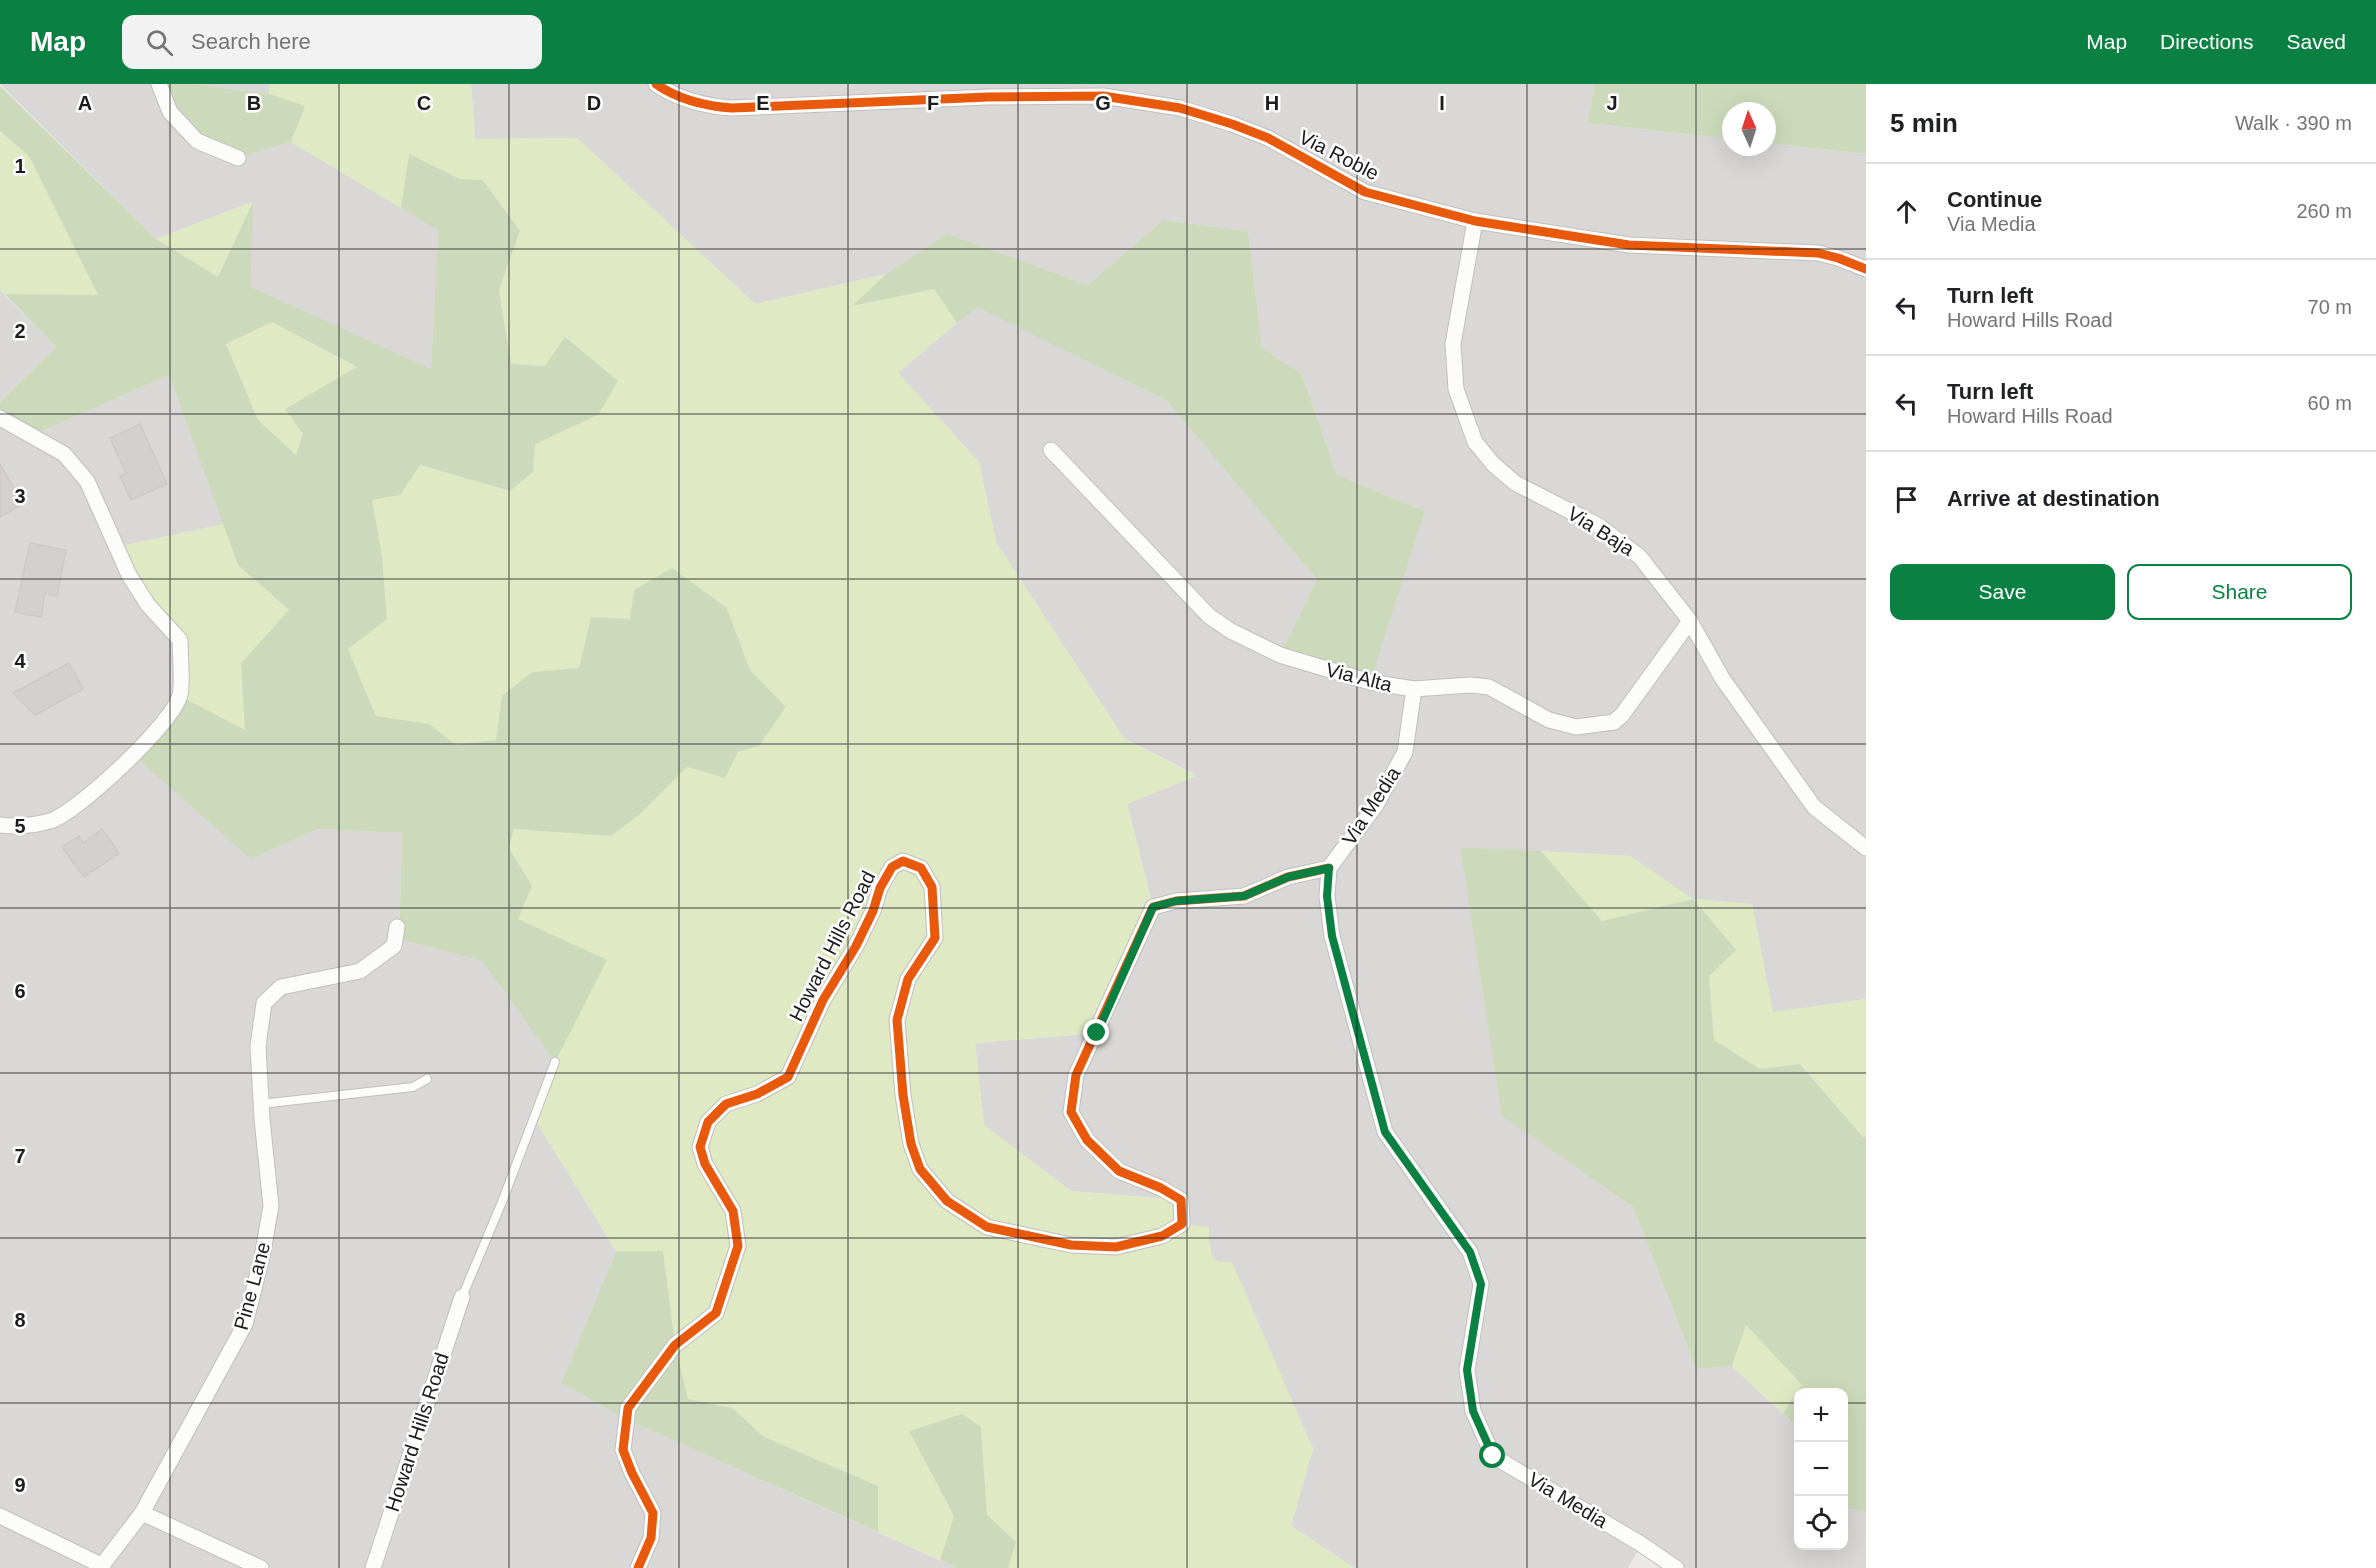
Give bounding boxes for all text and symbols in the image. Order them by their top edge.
search box [122,15,542,69]
text: Map [30,26,86,57]
icon: search [143,26,176,59]
text: Search here [191,29,311,54]
text: Map [2086,30,2127,53]
text: Directions [2160,30,2253,53]
text: Saved [2286,30,2346,53]
text: A [78,92,92,114]
text: B [247,92,261,114]
text: C [417,92,431,114]
text: D [587,92,601,114]
text: E [756,92,770,114]
text: F [927,92,939,114]
text: G [1095,92,1111,114]
text: H [1265,92,1279,114]
text: I [1439,92,1445,114]
text: J [1606,92,1618,114]
north arrow [1722,102,1776,156]
text: 5 min [1890,108,1958,138]
text: Walk · 390 m [2235,112,2352,134]
street label: Via Roble [1296,126,1382,184]
text: 1 [14,155,26,177]
text: Continue [1947,187,2042,212]
icon: ahead [1890,195,1923,228]
text: 260 m [2296,200,2352,222]
text: Via Media [1947,213,2036,235]
text: Turn left [1947,283,2033,308]
icon: left [1890,291,1923,324]
text: 70 m [2308,296,2352,318]
text: Howard Hills Road [1947,309,2113,331]
text: 2 [14,320,26,342]
text: Turn left [1947,379,2033,404]
icon: left [1890,387,1923,420]
text: 60 m [2308,392,2352,414]
text: Howard Hills Road [1947,405,2113,427]
icon: arrive [1890,483,1923,516]
text: 3 [14,485,26,507]
text: Arrive at destination [1947,486,2160,511]
street label: Via Baja [1564,502,1639,560]
button: Save [1890,564,2115,620]
button: Share [2127,564,2352,620]
text: 4 [14,650,26,672]
street label: Via Alta [1324,658,1395,696]
street label: Via Media [1338,762,1405,849]
text: 5 [14,815,26,837]
street label: Howard Hills Road [785,867,879,1025]
text: 6 [14,980,26,1002]
route end [1083,1019,1109,1045]
text: 7 [14,1145,26,1167]
street label: Pine Lane [230,1240,274,1332]
text: 8 [14,1309,26,1331]
street label: Howard Hills Road [381,1350,453,1514]
map controls [1794,1388,1848,1550]
button: + [1794,1388,1848,1442]
route start [1479,1442,1505,1468]
button: − [1794,1442,1848,1496]
street label: Via Media [1524,1468,1612,1533]
text: 9 [14,1474,26,1496]
button: locate [1794,1496,1848,1550]

